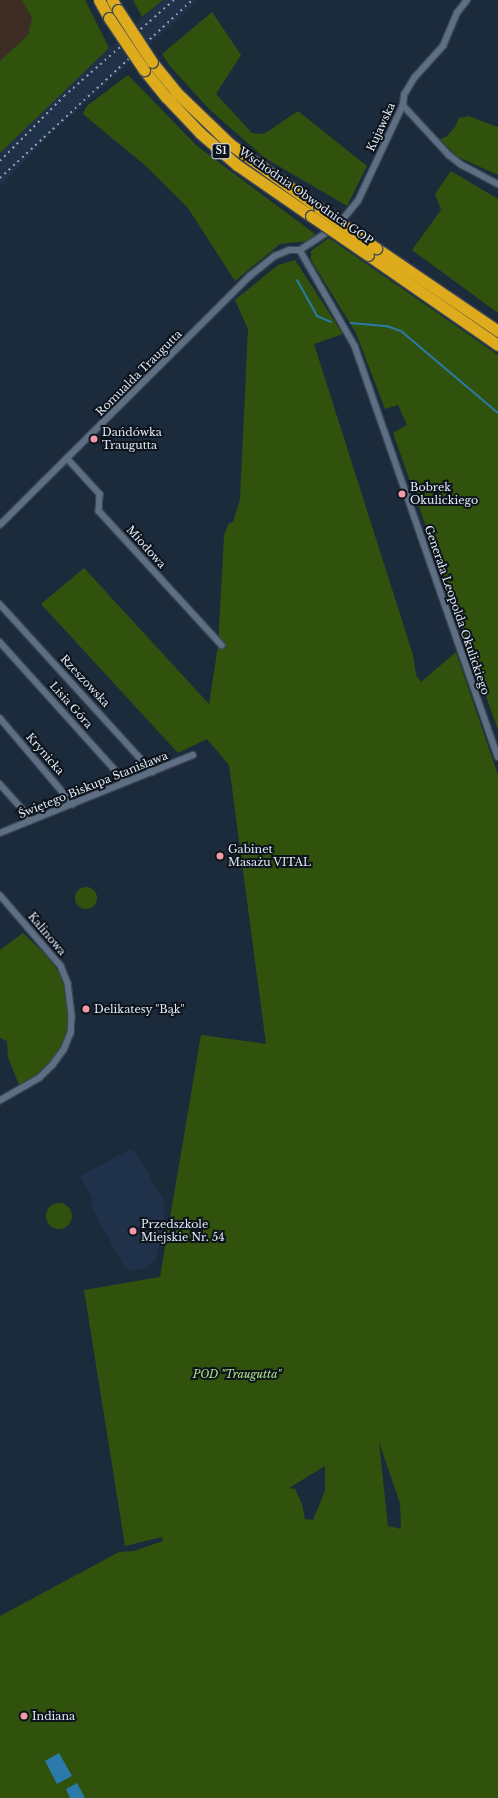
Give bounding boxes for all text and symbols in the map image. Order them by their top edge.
street label: Kujawska [364,101,398,153]
road number: S1 [211,143,231,159]
street label: Wschodnia Obwodnica GOP [236,144,376,248]
street label: Romualda Traugutta [93,327,185,419]
place label: Dańdówka Traugutta [102,426,162,452]
marker: Dańdówka Traugutta [89,434,99,444]
place label: Bobrek Okulickiego [410,481,478,507]
marker: Bobrek Okulickiego [397,489,407,499]
street label: Miodowa [123,523,169,571]
street label: Generała Leopolda Okulickiego [422,523,492,697]
street label: Rzeszowska [58,652,112,710]
street label: Lisia Góra [47,679,95,731]
street label: Krynicka [23,730,67,778]
street label: Świętego Biskupa Stanisława [16,749,170,821]
place label: Gabinet Masażu VITAL [228,843,312,869]
marker: Gabinet Masażu VITAL [215,851,225,861]
street label: Kalinowa [25,910,69,958]
place label: Delikatesy "Bąk" [94,1002,185,1016]
marker: Delikatesy "Bąk" [81,1004,91,1014]
place label: Przedszkole Miejskie Nr. 54 [141,1218,225,1244]
marker: Przedszkole Miejskie Nr. 54 [128,1226,138,1236]
park label: POD "Traugutta" [193,1367,281,1381]
place label: Indiana [32,1709,75,1723]
marker: Indiana [19,1711,29,1721]

